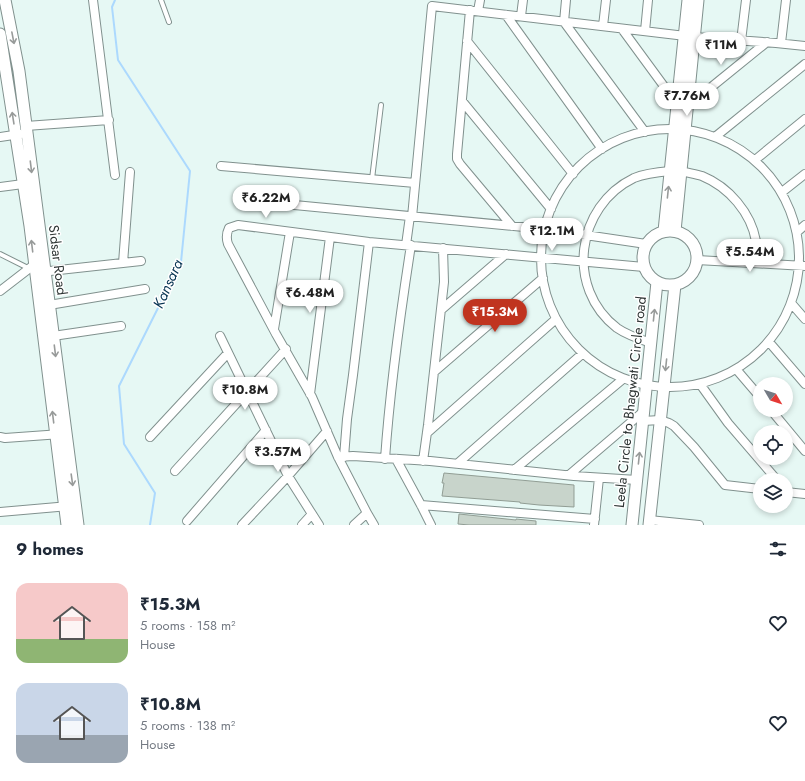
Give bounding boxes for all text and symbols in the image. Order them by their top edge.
one-way arrow [9,31,17,44]
pin: ₹11M [697,32,745,66]
text: ₹11M [705,35,737,54]
pin: ₹7.76M [654,83,720,117]
text: ₹7.76M [664,86,710,105]
one-way arrow [9,111,17,124]
one-way arrow [27,160,35,173]
pin: ₹6.22M [233,185,299,219]
one-way arrow [664,186,672,199]
text: ₹6.22M [242,188,290,207]
pin: ₹12.1M [519,218,585,252]
text: ₹12.1M [530,221,574,240]
street label: Sidsar Road [44,224,72,296]
pin: ₹5.54M [717,239,783,273]
one-way arrow [29,240,36,253]
text: ₹5.54M [725,242,775,261]
water label: Kansara [147,255,189,312]
pin: ₹6.48M [277,280,343,314]
text: ₹6.48M [285,283,335,302]
street label: Leela Circle to Bhagwati Circle road [609,295,651,509]
pin: ₹15.3M [462,299,528,333]
text: ₹15.3M [472,302,518,321]
one-way arrow [650,309,657,322]
one-way arrow [51,344,59,357]
one-way arrow [662,358,670,371]
pin: ₹10.8M [212,377,278,411]
north arrow [753,377,793,417]
map controls [753,377,793,513]
text: ₹10.8M [222,380,268,399]
one-way arrow [49,411,57,424]
button: locate [753,425,793,465]
pin: ₹3.57M [245,439,311,473]
text: ₹3.57M [254,442,302,461]
one-way arrow [635,452,643,465]
one-way arrow [68,473,76,486]
button: layers [753,473,793,513]
text: 9 homes [16,537,84,561]
icon: filters [767,538,789,560]
text: ₹15.3M [140,592,201,616]
icon: home [48,599,96,647]
icon: heart [767,612,789,634]
text: 5 rooms · 158 m² [140,616,236,635]
text: House [140,635,175,654]
text: ₹10.8M [140,692,201,716]
icon: home [48,699,96,747]
icon: heart [767,712,789,734]
text: 5 rooms · 138 m² [140,716,235,735]
text: House [140,735,175,754]

